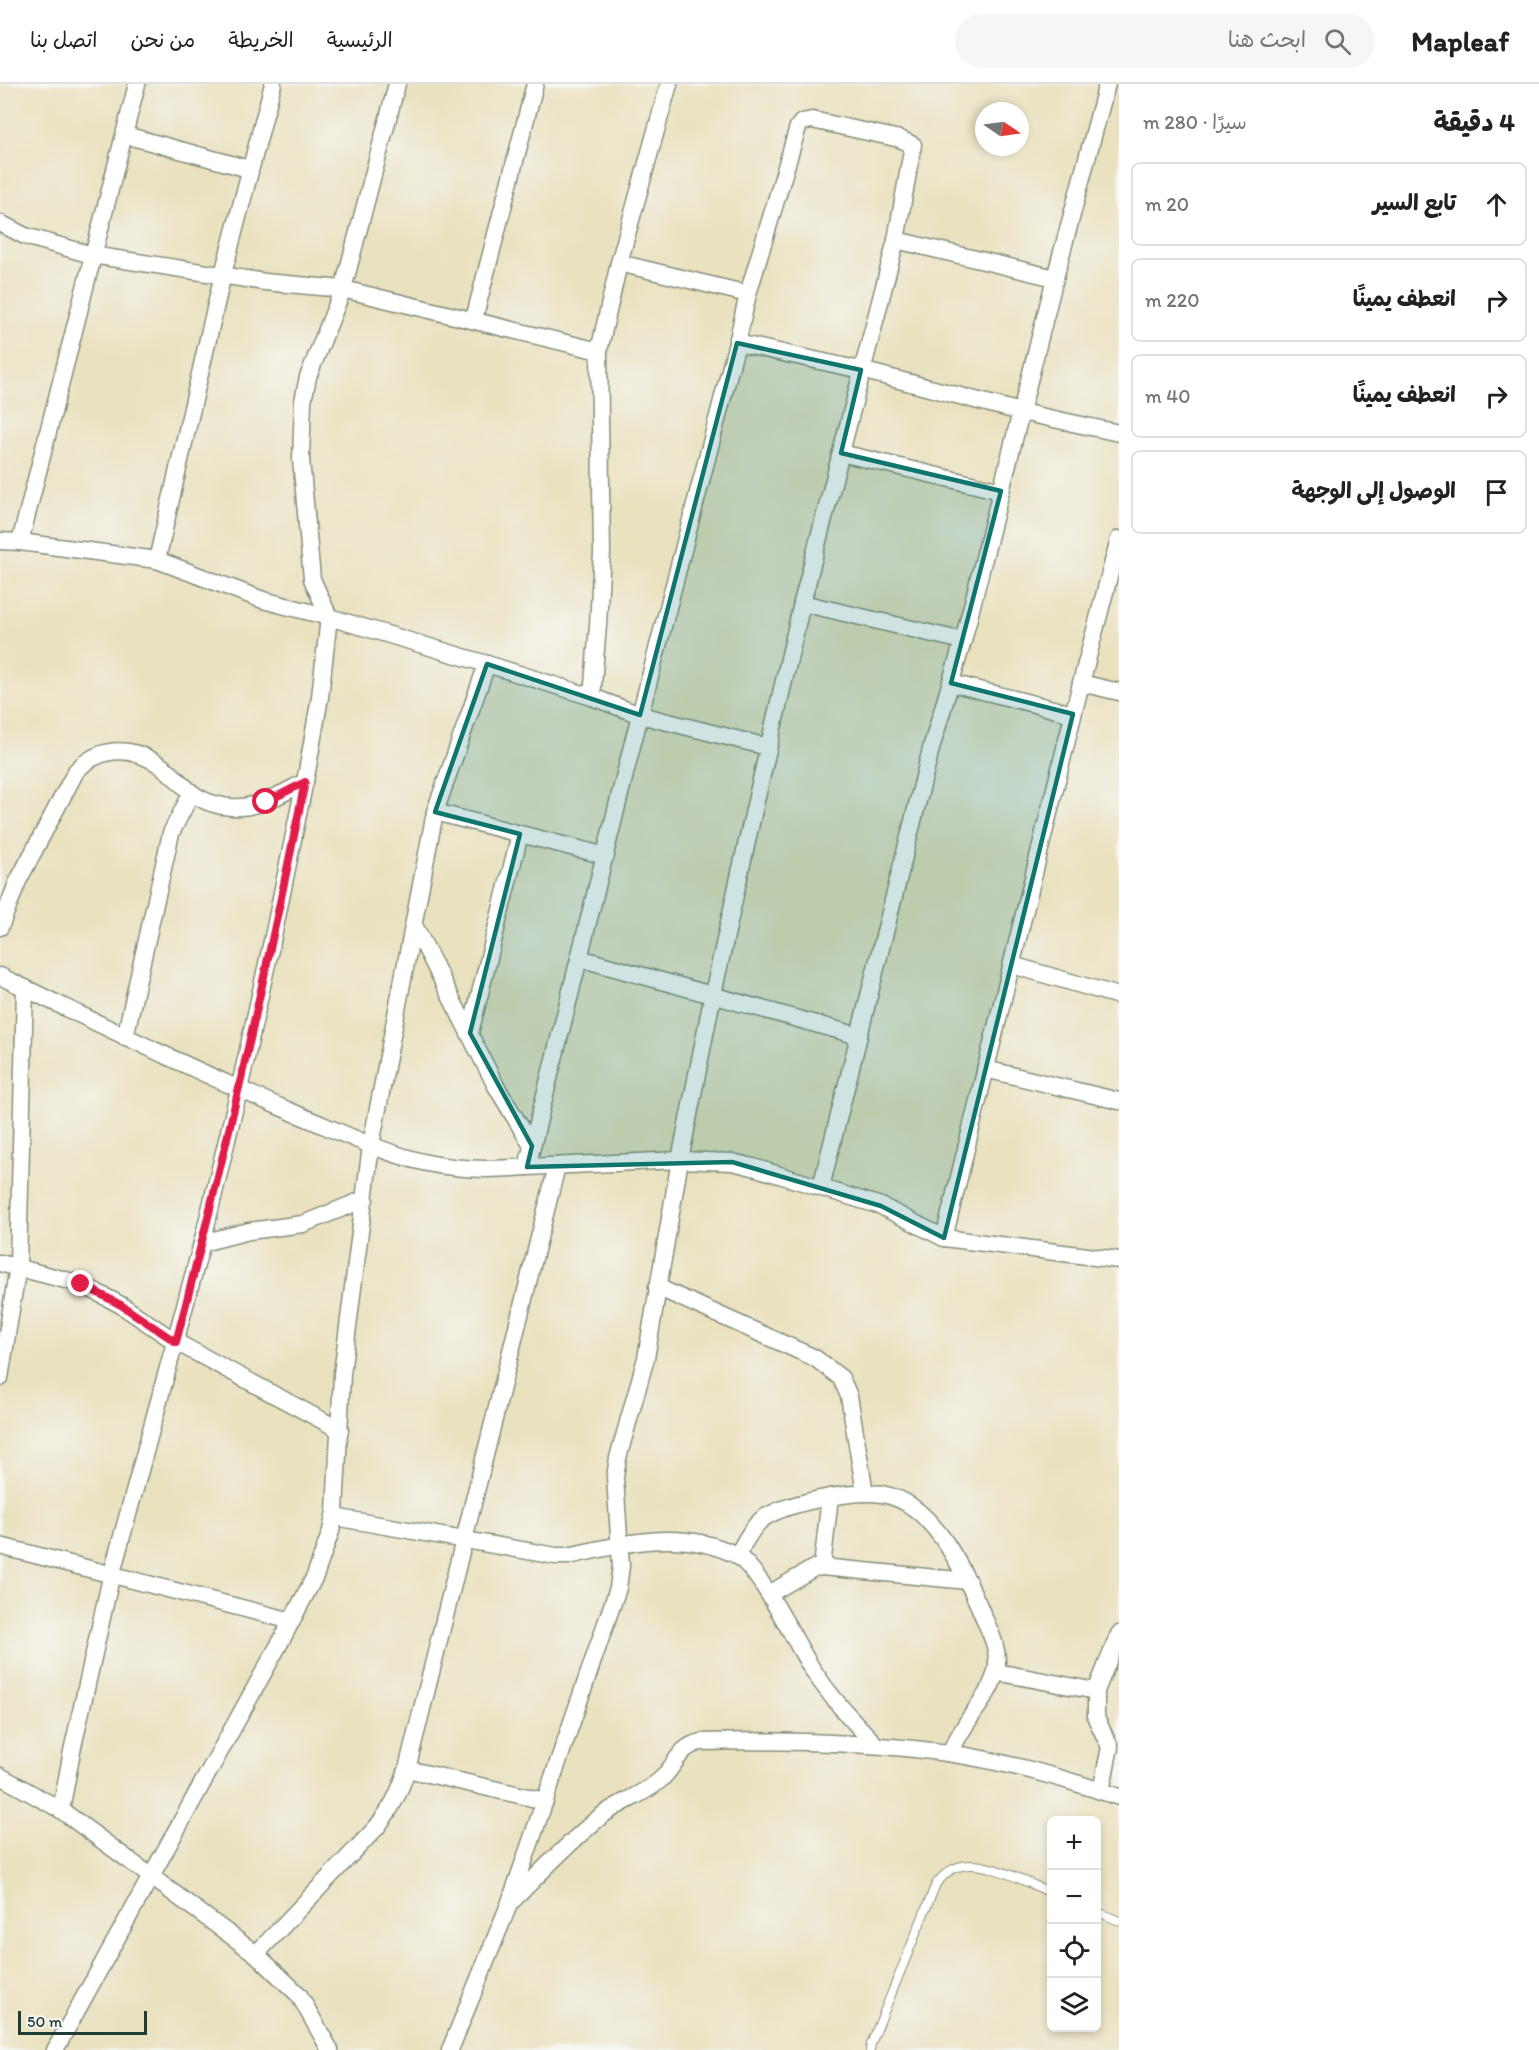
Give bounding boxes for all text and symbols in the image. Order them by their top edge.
search box [955,14,1375,68]
text: Mapleaf [1411,24,1509,58]
icon: search [1321,25,1354,58]
text: ابحث هنا [1228,26,1306,53]
text: اتصل بنا [30,27,98,52]
text: من نحن [131,27,195,52]
text: الخريطة [228,27,294,52]
text: الرئيسية [327,27,393,52]
north arrow [975,102,1029,156]
text: 4 دقيقة [1434,106,1515,138]
text: سيرًا · 280 m [1143,110,1247,134]
icon: ahead [1480,188,1513,221]
text: تابع السير [1373,189,1456,216]
text: 20 m [1145,192,1189,216]
icon: right [1480,284,1513,317]
text: انعطف يمينًا [1353,285,1456,312]
text: 220 m [1145,288,1200,312]
icon: right [1480,380,1513,413]
text: انعطف يمينًا [1353,381,1456,408]
text: 40 m [1145,384,1191,408]
icon: arrive [1480,476,1513,509]
text: الوصول إلى الوجهة [1291,477,1456,504]
route start [252,788,278,814]
route end [67,1270,93,1296]
map controls [1047,1816,1101,2032]
button: + [1047,1816,1101,1870]
button: − [1047,1870,1101,1924]
button: locate [1047,1924,1101,1978]
button: layers [1047,1978,1101,2032]
scale bar [18,2008,147,2036]
text: 50 m [27,2012,62,2031]

